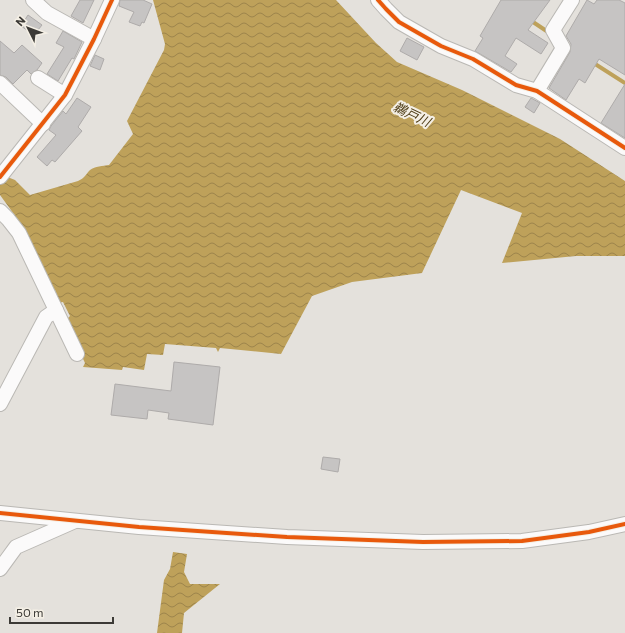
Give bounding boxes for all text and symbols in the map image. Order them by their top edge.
north arrow [8,8,48,48]
text: N [13,14,28,28]
water label: 鵜戸川 [391,98,435,131]
scale bar [10,599,113,625]
text: 50 m [16,605,44,619]

